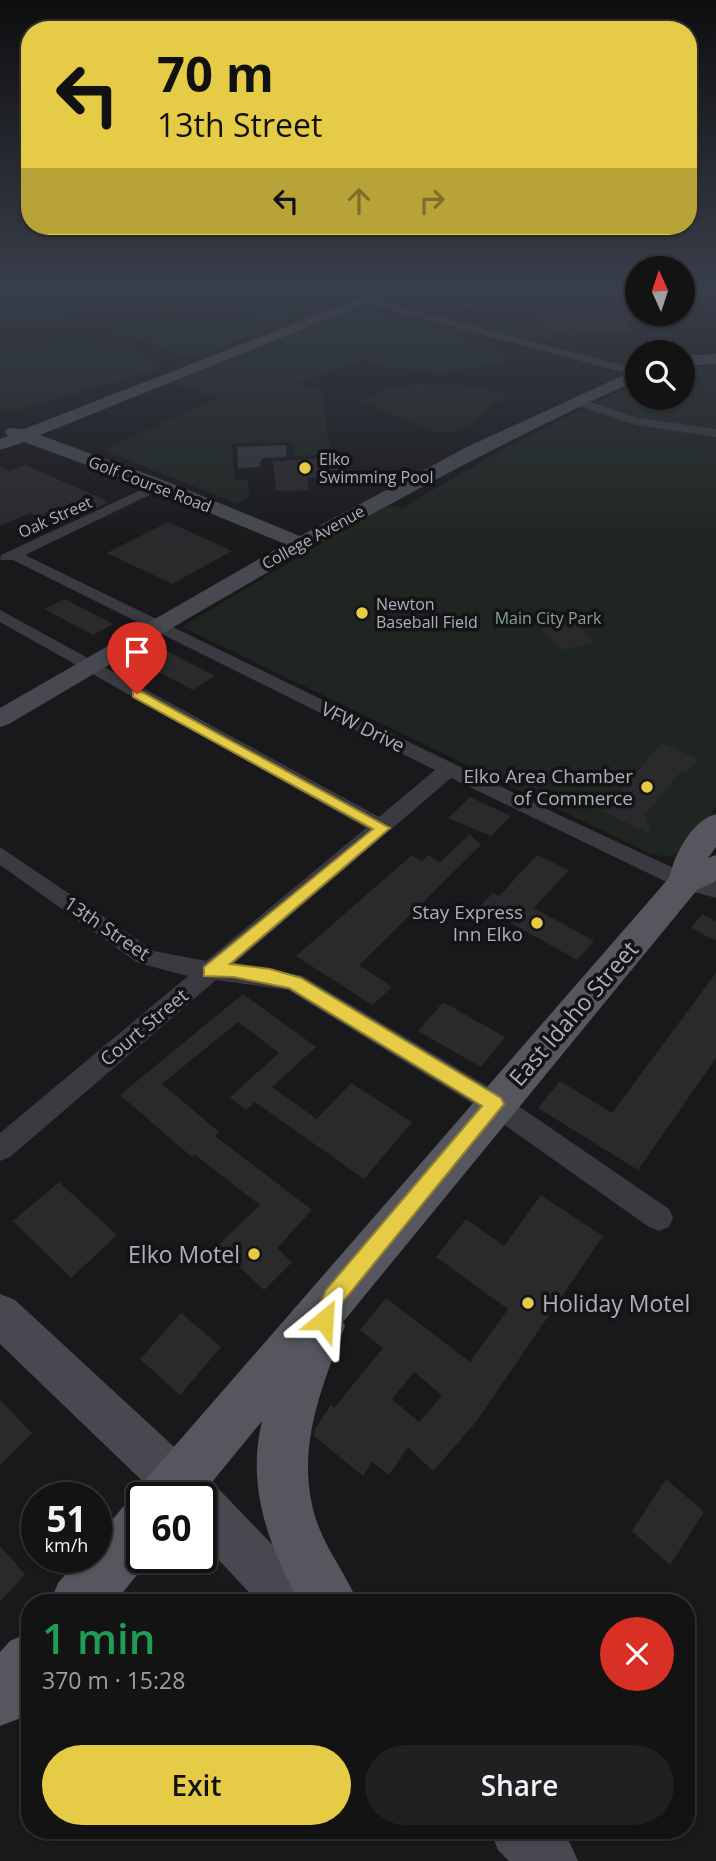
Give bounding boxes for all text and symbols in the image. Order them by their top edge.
text: 70 m [157,40,274,106]
icon: left [42,49,133,140]
text: 13th Street [157,103,322,146]
icon: left [267,182,305,220]
icon: ahead [340,182,378,220]
icon: right [413,182,451,220]
north arrow [625,256,695,326]
map controls [625,256,695,410]
button: search [625,340,695,410]
place label: Elko Swimming Pool [319,448,433,488]
street label: Golf Course Road [85,450,215,518]
marker: Elko Swimming Pool [297,460,313,476]
street label: Oak Street [15,491,96,543]
street label: College Avenue [258,500,368,574]
place label: Newton Baseball Field [376,593,478,633]
marker: Newton Baseball Field [354,605,370,621]
park label: Main City Park [495,607,602,629]
pin [107,622,167,694]
icon: arrive [118,633,156,671]
street label: VFW Drive [317,696,409,758]
place label: Elko Area Chamber of Commerce [464,763,633,811]
marker: Elko Area Chamber of Commerce [639,779,655,795]
street label: 13th Street [59,890,155,966]
place label: Stay Express Inn Elko [412,899,523,947]
marker: Stay Express Inn Elko [529,915,545,931]
street label: East Idaho Street [501,934,645,1092]
street label: Court Street [94,982,194,1072]
place label: Elko Motel [128,1238,240,1270]
marker: Elko Motel [246,1246,262,1262]
position arrow [287,1283,361,1357]
place label: Holiday Motel [542,1287,690,1319]
marker: Holiday Motel [520,1295,536,1311]
speed limit sign: 60 [126,1482,217,1573]
text: 51 [46,1495,87,1542]
text: km/h [45,1533,88,1557]
text: 1 min [42,1609,155,1666]
button: close [600,1617,674,1691]
text: 370 m · 15:28 [42,1664,185,1696]
button: Exit [42,1745,351,1825]
button: Share [365,1745,674,1825]

